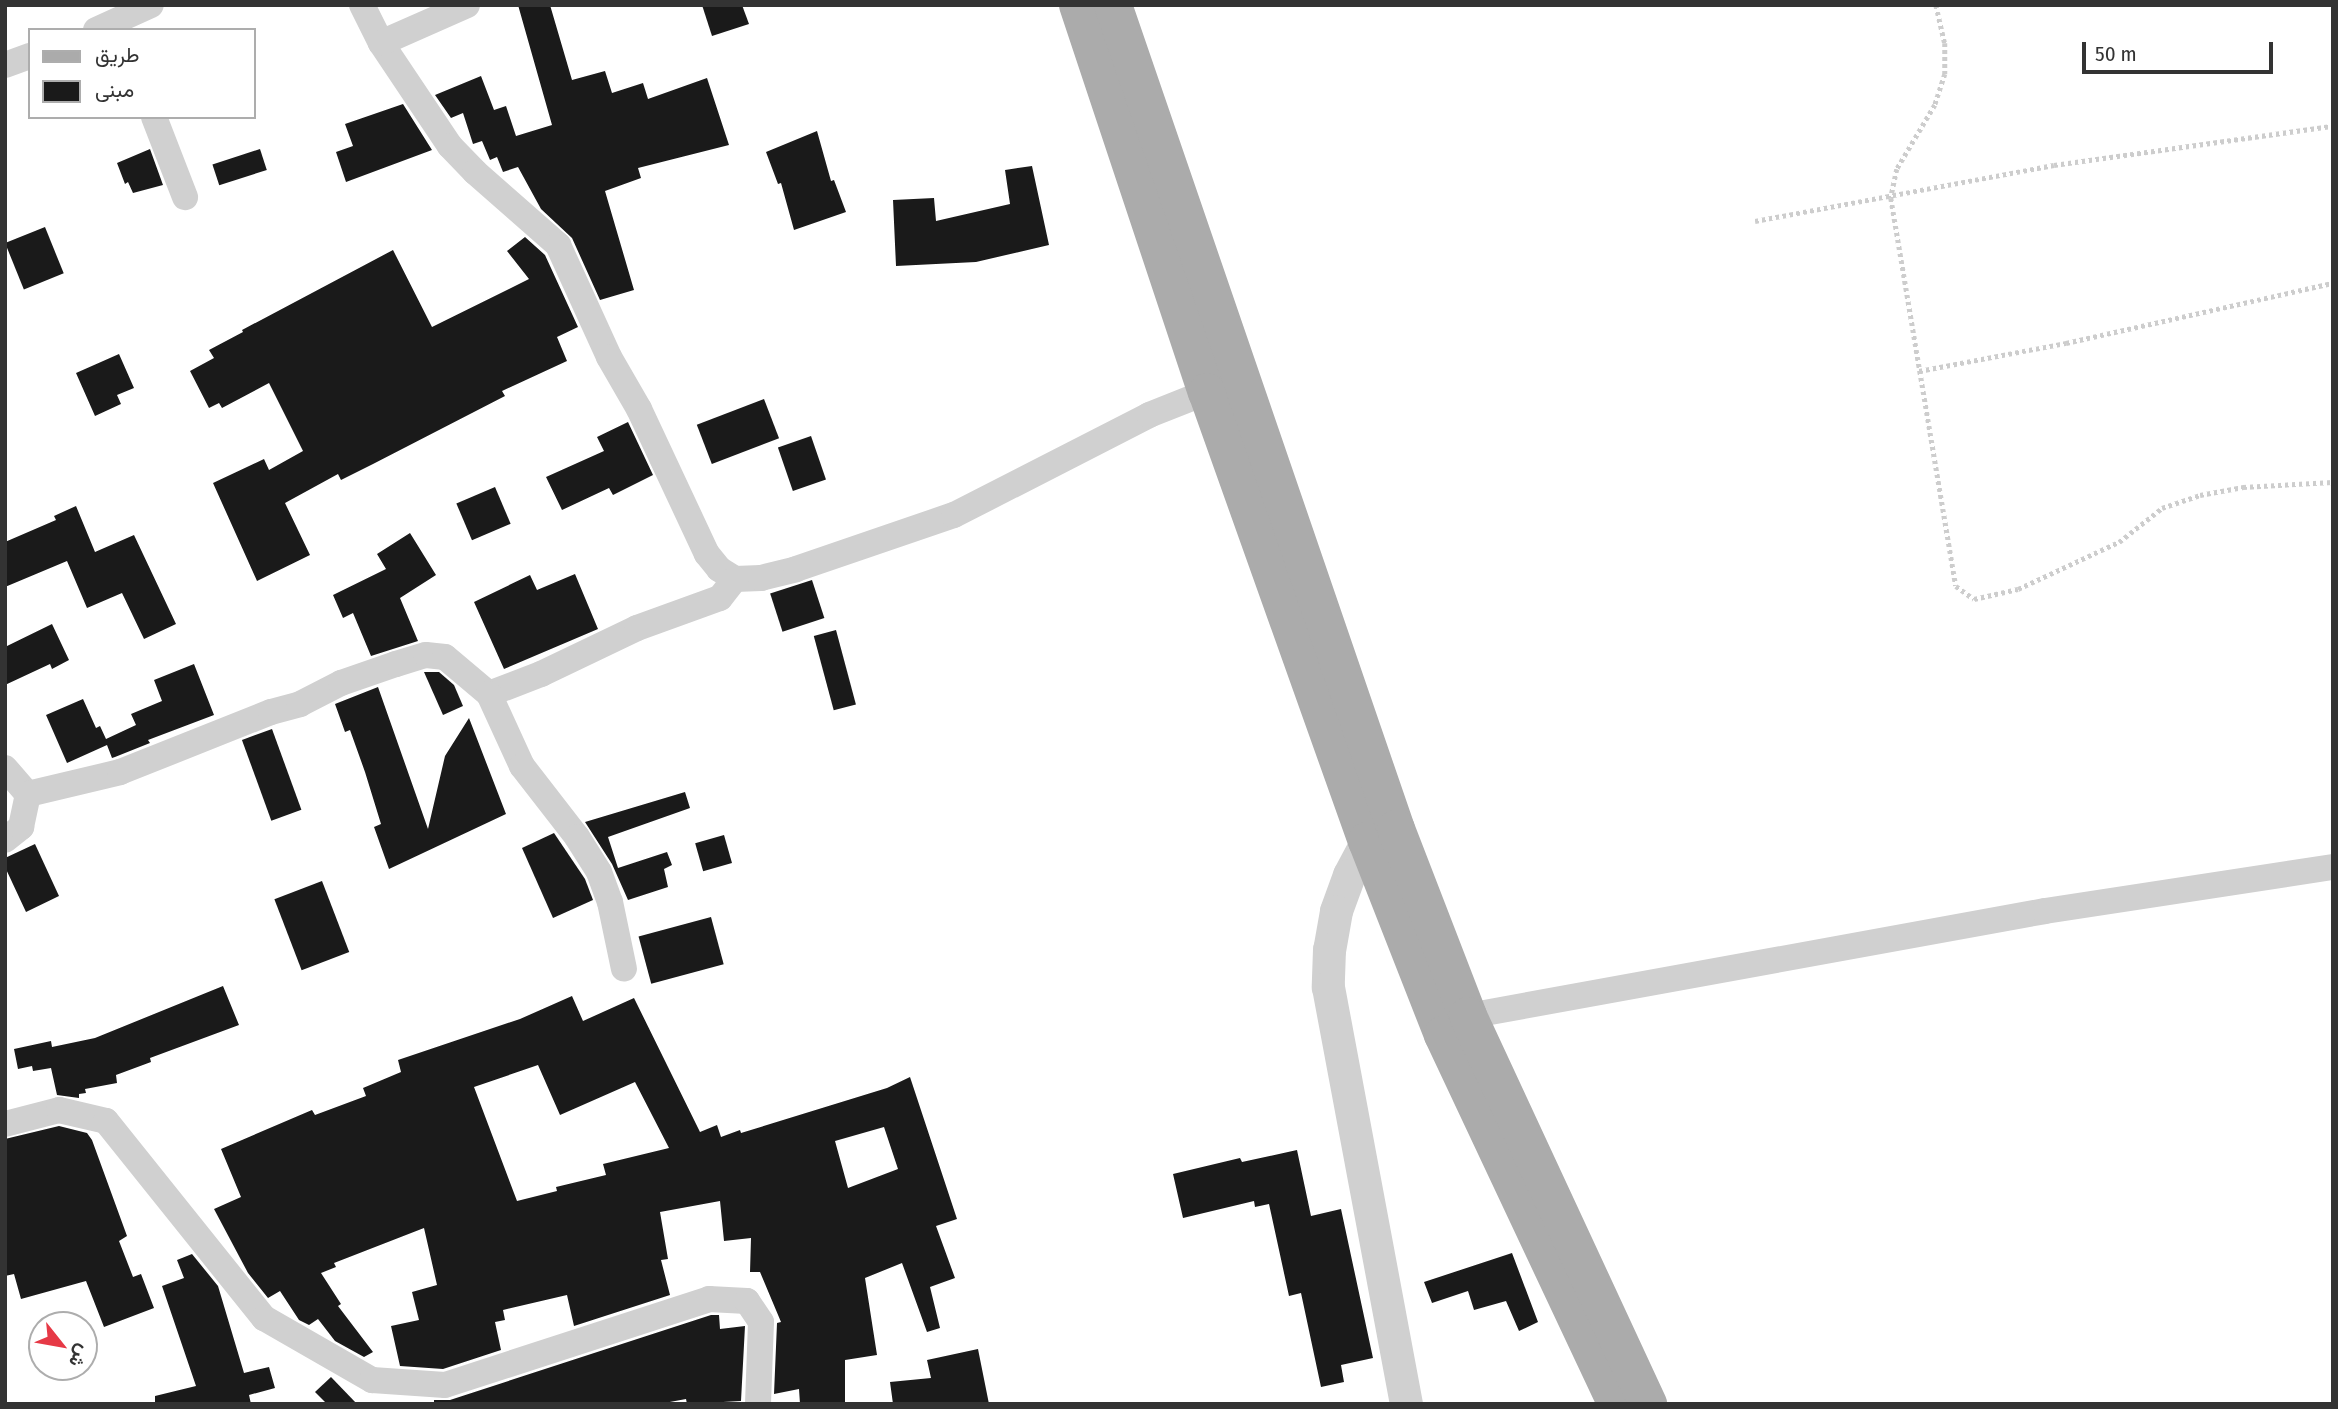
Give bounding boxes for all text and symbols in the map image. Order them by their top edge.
legend [28,28,256,119]
scale bar [2086,28,2277,72]
text: 50 m [2095,41,2137,67]
text: طريق [95,42,140,68]
text: مبنى [95,77,134,103]
north arrow [28,1311,98,1381]
text: ش [64,1340,95,1372]

